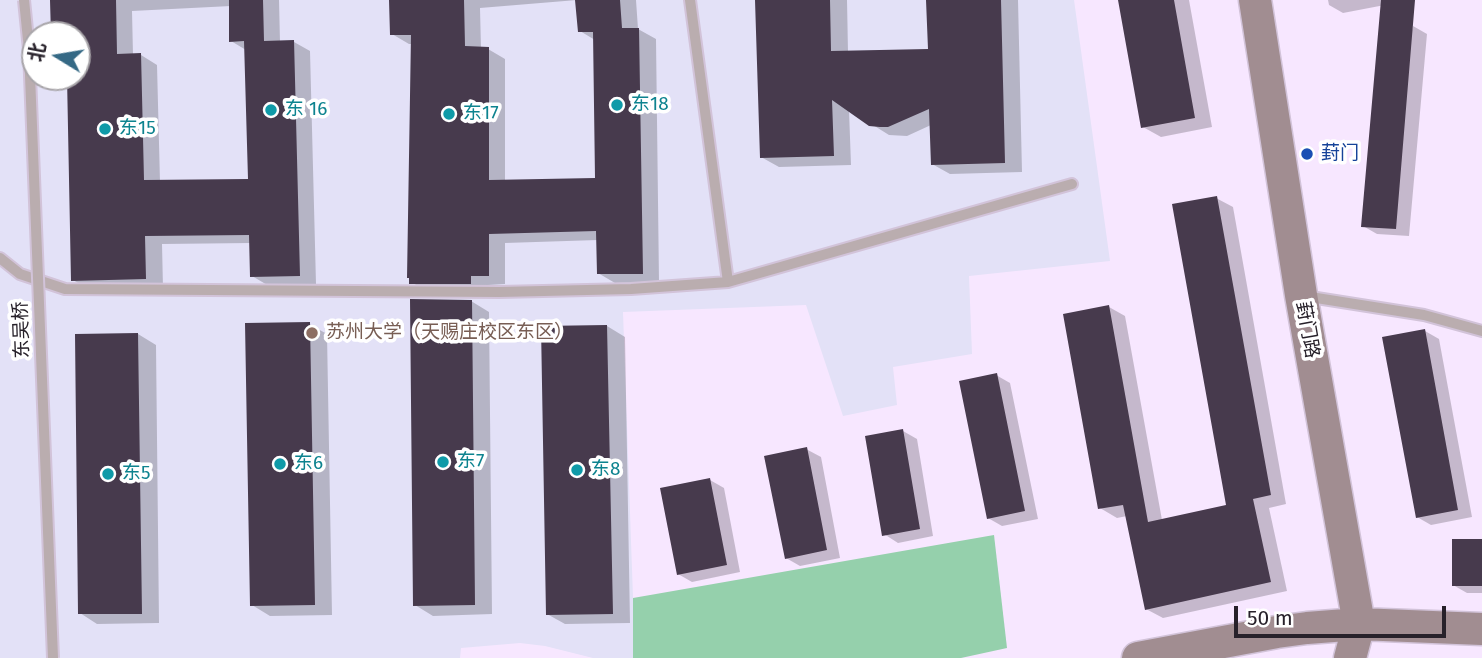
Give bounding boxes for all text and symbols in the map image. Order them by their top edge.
north arrow [21,21,91,91]
text: 北 [24,41,50,64]
place label: 东18 [631,94,669,116]
marker: 东18 [609,97,625,113]
place label: 东 16 [285,99,327,121]
marker: 东 16 [263,102,279,118]
place label: 东17 [463,103,499,125]
marker: 东17 [441,106,457,122]
place label: 东15 [119,118,156,140]
marker: 东15 [97,121,113,137]
place label: 葑门 [1321,143,1359,165]
marker: 葑门 [1299,146,1315,162]
street label: 葑门路 [1291,300,1323,360]
street label: 东吴桥 [10,301,34,359]
place label: 苏州大学（天赐庄校区东区） [326,322,573,344]
marker: 苏州大学（天赐庄校区东区） [304,325,320,341]
place label: 东7 [457,451,484,473]
place label: 东6 [294,453,323,475]
marker: 东7 [435,454,451,470]
marker: 东6 [272,456,288,472]
place label: 东8 [591,459,620,481]
marker: 东8 [569,462,585,478]
place label: 东5 [122,463,151,485]
marker: 东5 [100,466,116,482]
scale bar [1237,592,1449,636]
text: 50 m [1247,605,1293,631]

